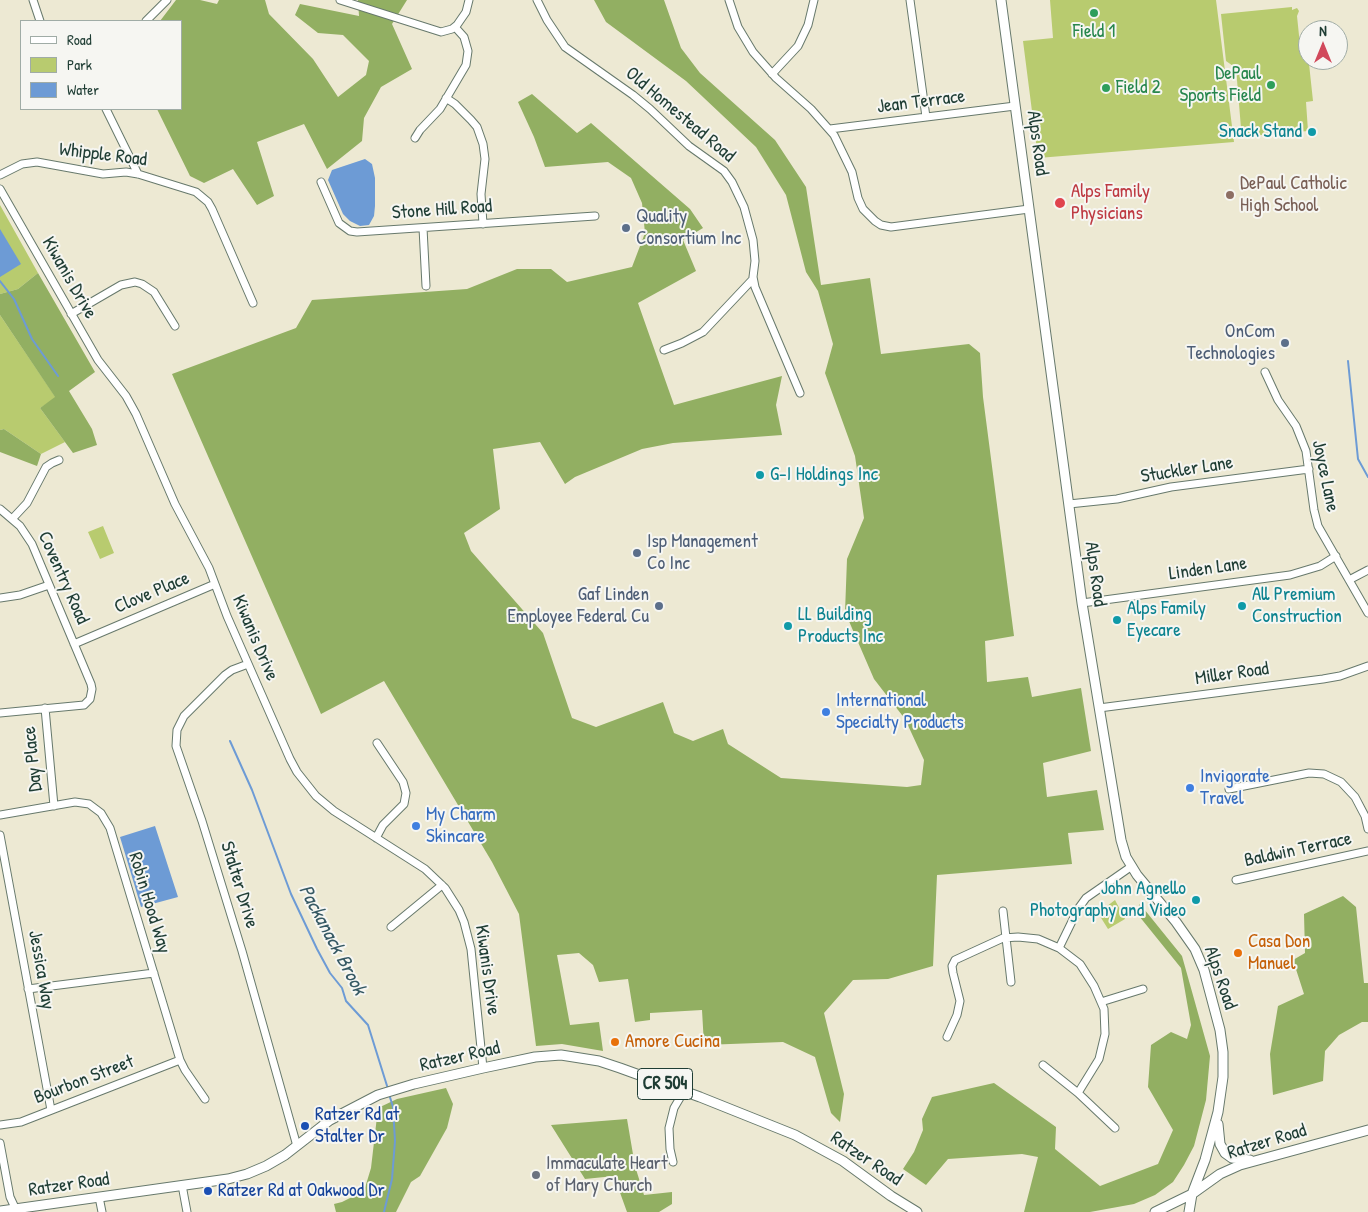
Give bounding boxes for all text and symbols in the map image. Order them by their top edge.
marker: Field 1 [1088,7,1100,19]
legend [20,20,182,110]
north arrow [1298,20,1348,70]
place label: Field 1 [1073,21,1115,43]
text: N [1319,21,1327,40]
text: Road [67,29,92,50]
text: Park [67,54,92,75]
street label: Old Homestead Road [621,62,739,168]
place label: DePaul Sports Field [1180,63,1261,107]
place label: Field 2 [1116,77,1161,99]
text: Water [67,79,99,100]
marker: DePaul Sports Field [1265,79,1277,91]
marker: Field 2 [1100,82,1112,94]
street label: Jean Terrace [876,85,966,119]
street label: Alps Road [1021,109,1053,177]
place label: Snack Stand [1219,121,1302,143]
marker: Snack Stand [1306,126,1318,138]
street label: Whipple Road [58,138,148,172]
place label: DePaul Catholic High School [1240,173,1347,217]
place label: Alps Family Physicians [1071,181,1150,225]
marker: DePaul Catholic High School [1224,189,1236,201]
street label: Stone Hill Road [391,195,493,225]
marker: Alps Family Physicians [1053,196,1067,210]
place label: Quality Consortium Inc [636,206,741,250]
marker: Quality Consortium Inc [620,222,632,234]
street label: Kiwanis Drive [36,233,102,323]
place label: OnCom Technologies [1187,321,1275,365]
marker: OnCom Technologies [1279,337,1291,349]
street label: Joyce Lane [1306,438,1344,514]
street label: Stuckler Lane [1139,451,1235,489]
place label: G-I Holdings Inc [770,464,878,486]
marker: G-I Holdings Inc [754,469,766,481]
street label: Coventry Road [32,528,94,628]
place label: Isp Management Co Inc [647,531,758,575]
street label: Alps Road [1079,540,1111,608]
marker: Isp Management Co Inc [631,547,643,559]
street label: Linden Lane [1168,552,1248,586]
street label: Clove Place [111,567,193,619]
place label: Gaf Linden Employee Federal Cu [507,584,649,628]
place label: All Premium Construction [1252,584,1342,628]
street label: Kiwanis Drive [227,592,283,684]
place label: Alps Family Eyecare [1127,598,1206,642]
marker: Gaf Linden Employee Federal Cu [653,600,665,612]
marker: All Premium Construction [1236,600,1248,612]
place label: LL Building Products Inc [798,604,883,648]
marker: Alps Family Eyecare [1111,614,1123,626]
marker: LL Building Products Inc [782,620,794,632]
street label: Miller Road [1194,658,1270,690]
place label: International Specialty Products [836,690,964,734]
marker: International Specialty Products [820,706,832,718]
street label: Day Place [18,725,48,793]
place label: Invigorate Travel [1200,766,1270,810]
marker: Invigorate Travel [1184,782,1196,794]
place label: My Charm Skincare [426,804,496,848]
marker: My Charm Skincare [410,820,422,832]
street label: Baldwin Terrace [1242,828,1354,872]
street label: Stalter Drive [215,839,263,931]
street label: Robin Hood Way [123,850,175,956]
place label: John Agnello Photography and Video [1030,878,1186,922]
water label: Packanack Brook [293,881,371,999]
marker: John Agnello Photography and Video [1190,894,1202,906]
street label: Kiwanis Drive [469,923,505,1017]
street label: Jessica Way [23,929,59,1011]
place label: Casa Don Manuel [1248,931,1310,975]
street label: Alps Road [1199,943,1241,1013]
marker: Casa Don Manuel [1232,947,1244,959]
place label: Amore Cucina [625,1031,720,1053]
marker: Amore Cucina [609,1036,621,1048]
street label: Ratzer Road [418,1037,502,1077]
street label: Bourbon Street [31,1051,137,1109]
road number: CR 504 [638,1068,692,1100]
place label: Ratzer Rd at Stalter Dr [315,1104,399,1148]
street label: Ratzer Road [1225,1119,1309,1165]
marker: Ratzer Rd at Stalter Dr [299,1120,311,1132]
street label: Ratzer Road [826,1127,906,1191]
place label: Immaculate Heart of Mary Church [546,1153,667,1197]
street label: Ratzer Road [27,1168,111,1202]
marker: Immaculate Heart of Mary Church [530,1169,542,1181]
place label: Ratzer Rd at Oakwood Dr [218,1180,385,1202]
marker: Ratzer Rd at Oakwood Dr [202,1185,214,1197]

